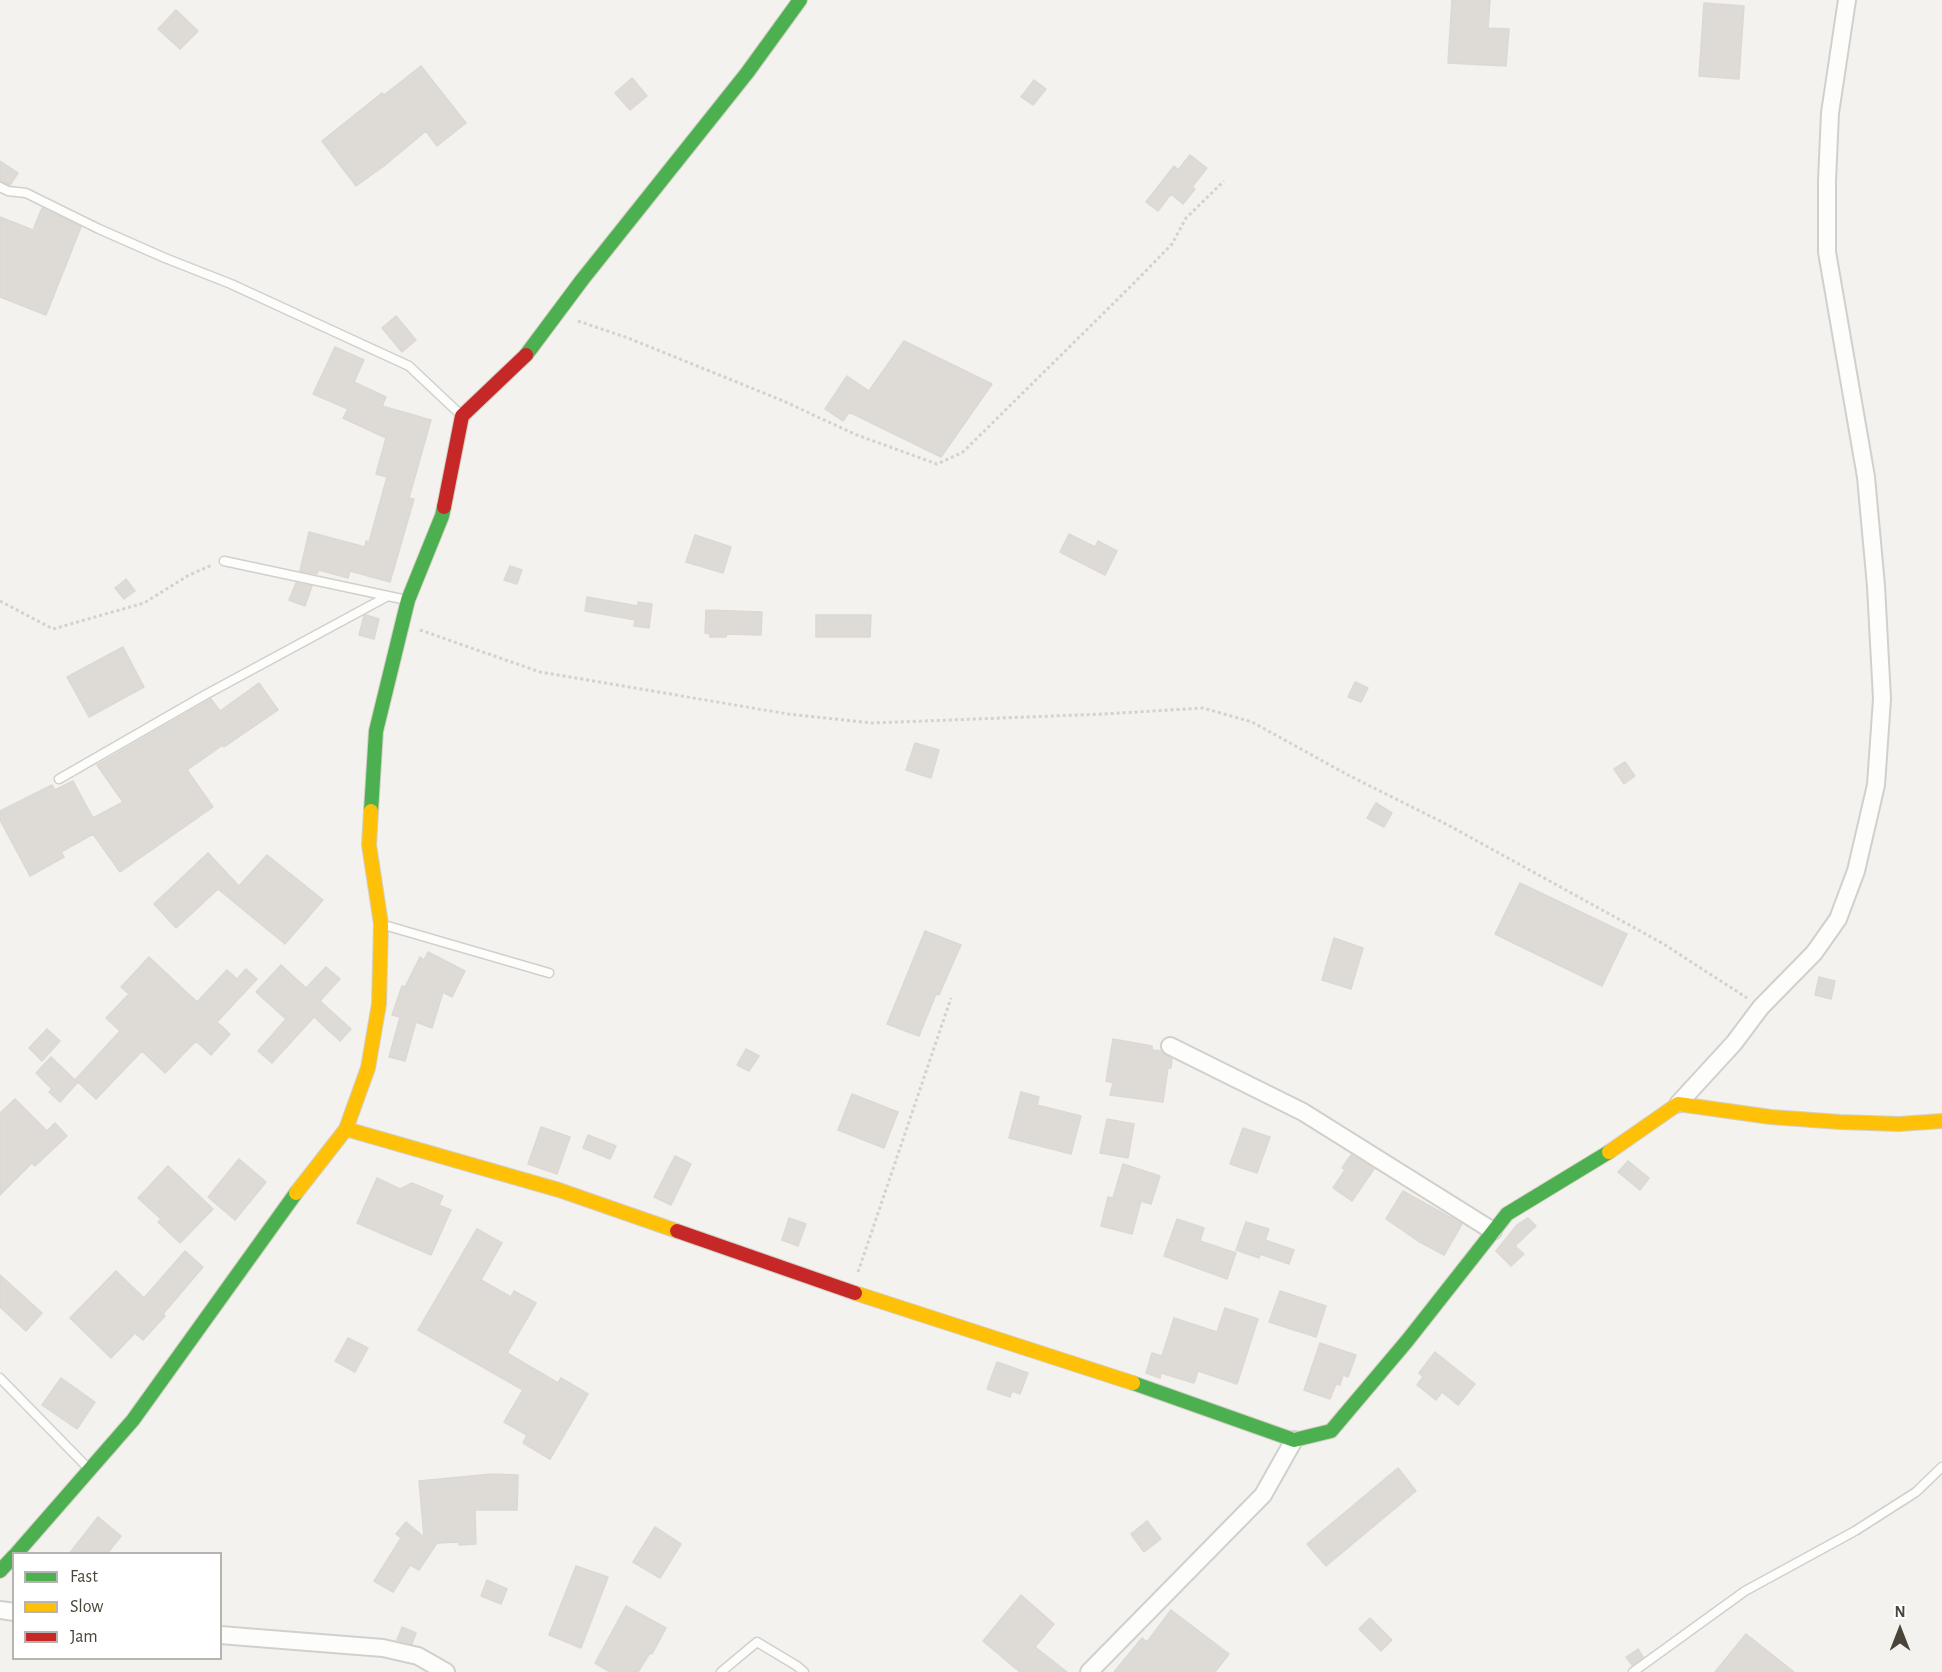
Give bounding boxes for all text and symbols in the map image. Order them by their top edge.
legend [12,1552,222,1660]
text: Fast [70,1568,98,1586]
text: Slow [70,1598,103,1616]
north arrow [1870,1600,1930,1660]
text: N [1894,1604,1906,1620]
text: Jam [70,1628,98,1646]

